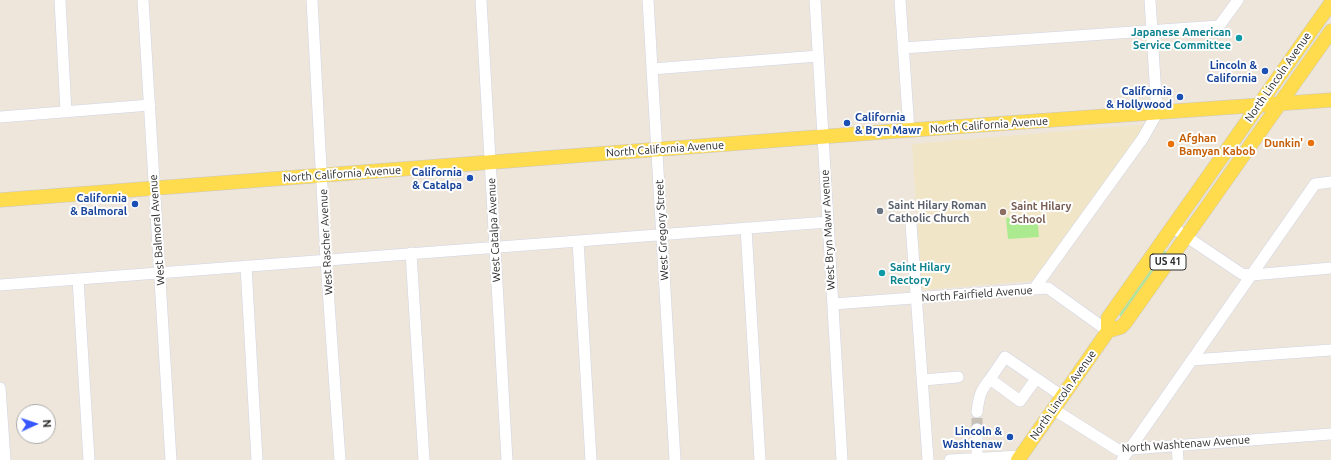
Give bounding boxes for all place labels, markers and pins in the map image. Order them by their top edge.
place label: Japanese American Service Committee [1131,25,1231,51]
marker: Japanese American Service Committee [1234,33,1244,43]
place label: Lincoln & California [1206,58,1257,84]
marker: Lincoln & California [1260,66,1270,76]
place label: California & Hollywood [1106,84,1172,110]
marker: California & Hollywood [1175,92,1185,102]
place label: California & Bryn Mawr [855,110,921,136]
marker: California & Bryn Mawr [842,118,852,128]
place label: Afghan Bamyan Kabob [1179,131,1256,157]
place label: Dunkin' [1264,136,1303,150]
marker: Dunkin' [1306,138,1316,148]
marker: Afghan Bamyan Kabob [1166,139,1176,149]
place label: California & Catalpa [411,165,462,191]
marker: California & Catalpa [465,173,475,183]
place label: California & Balmoral [70,191,127,217]
place label: Saint Hilary Roman Catholic Church [888,198,986,224]
marker: California & Balmoral [130,199,140,209]
place label: Saint Hilary School [1011,199,1071,225]
marker: Saint Hilary Roman Catholic Church [875,206,885,216]
marker: Saint Hilary School [998,207,1008,217]
place label: Saint Hilary Rectory [890,260,950,286]
marker: Saint Hilary Rectory [877,268,887,278]
place label: Lincoln & Washtenaw [942,424,1002,450]
marker: Lincoln & Washtenaw [1005,432,1015,442]

